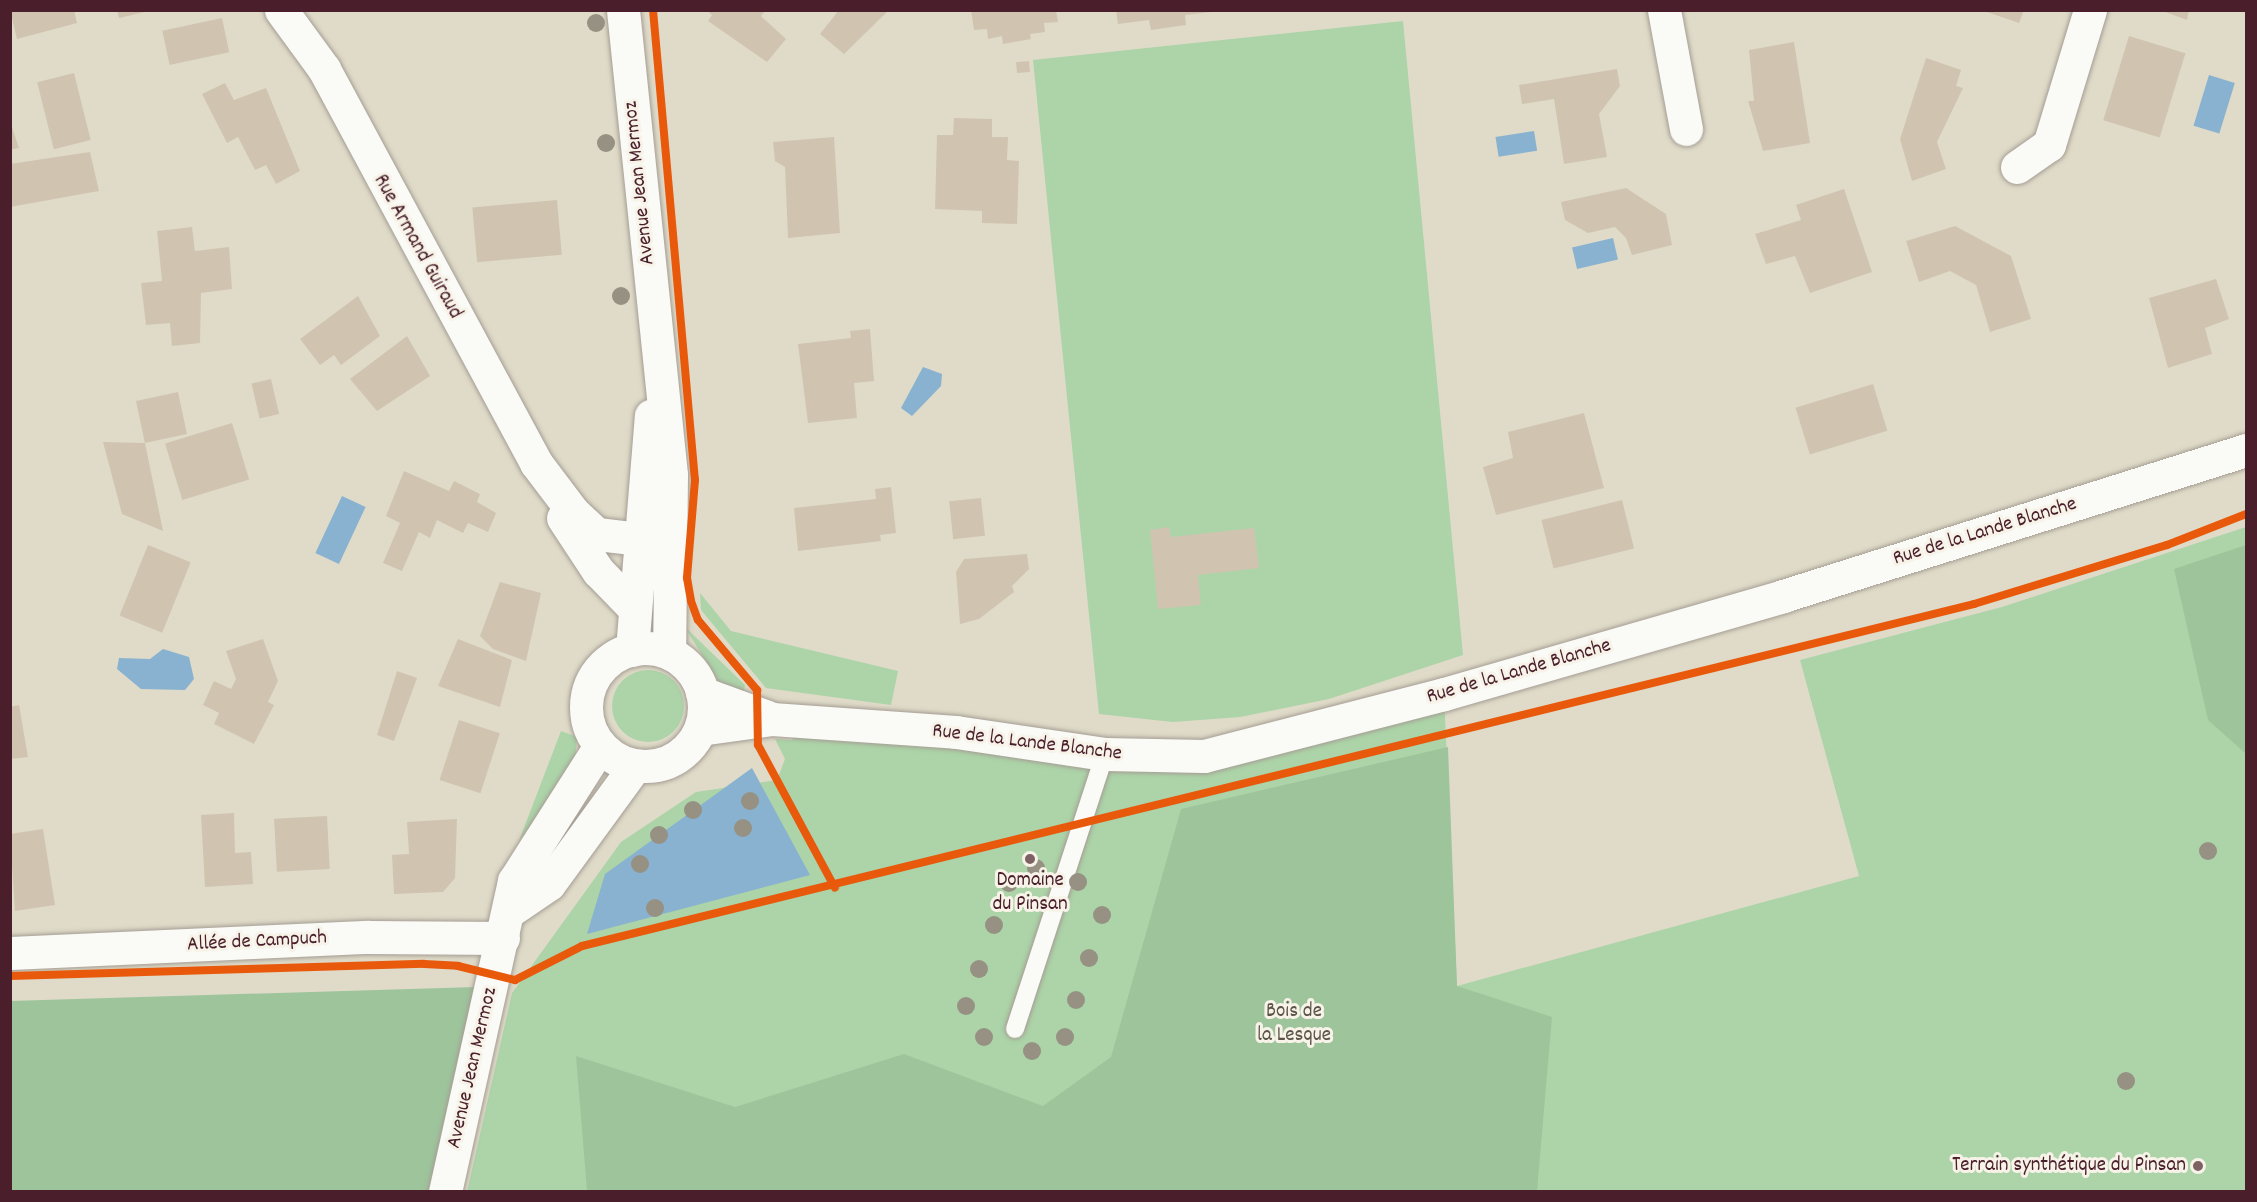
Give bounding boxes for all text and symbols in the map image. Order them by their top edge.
street label: Avenue Jean Mermoz [619,100,661,266]
street label: Rue Armand Guiraud [367,170,467,324]
street label: Rue de la Lande Blanche [1890,492,2080,572]
street label: Rue de la Lande Blanche [1424,634,1614,710]
street label: Rue de la Lande Blanche [931,719,1123,767]
marker: Domaine du Pinsan [1023,852,1037,866]
place label: Domaine du Pinsan [992,868,1068,918]
street label: Allée de Campuch [186,926,328,958]
street label: Avenue Jean Mermoz [442,985,504,1151]
park label: Bois de la Lesque [1257,999,1331,1049]
place label: Terrain synthétique du Pinsan [1952,1153,2186,1179]
marker: Terrain synthétique du Pinsan [2191,1159,2205,1173]

